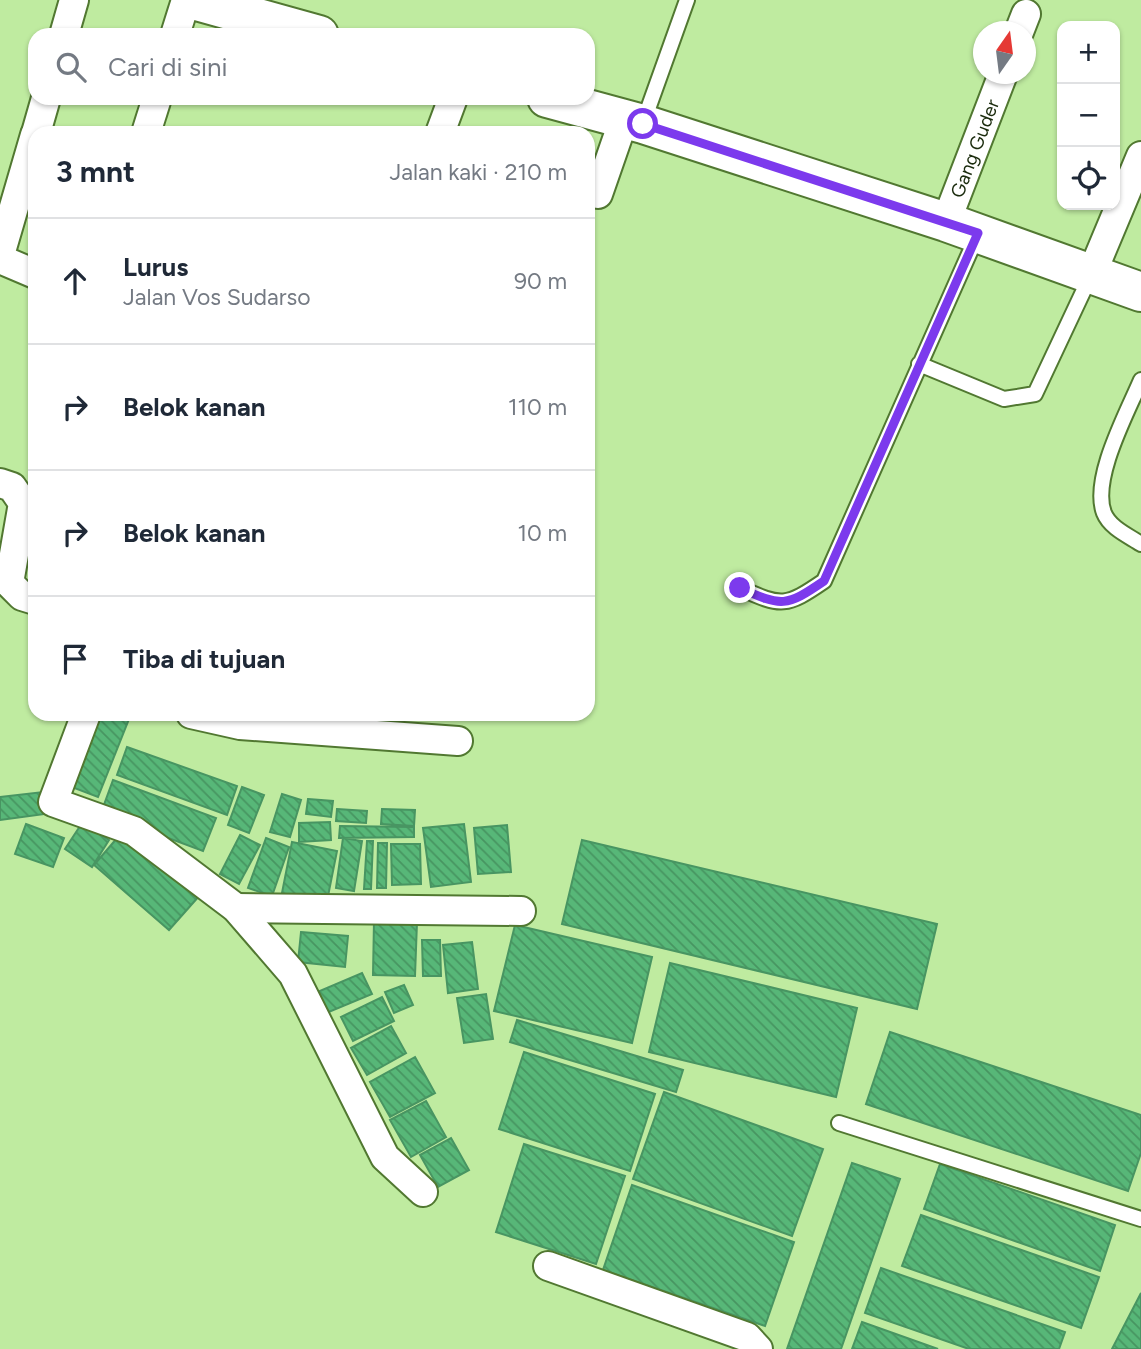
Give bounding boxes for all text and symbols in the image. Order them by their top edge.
north arrow [973,21,1036,84]
map controls [1057,21,1120,210]
button: + [1057,21,1120,84]
search box [28,28,595,105]
icon: search [52,48,90,86]
text: Cari di sini [108,51,228,83]
button: − [1057,84,1120,147]
street label: Gang Guder [946,95,1004,201]
route start [627,108,658,139]
button: locate [1057,147,1120,210]
text: 3 mnt [56,153,135,190]
text: Jalan kaki · 210 m [389,158,567,186]
text: Lurus [123,251,188,283]
icon: ahead [56,262,94,300]
text: 90 m [514,267,567,295]
text: Jalan Vos Sudarso [123,283,311,311]
icon: right [56,388,94,426]
text: Belok kanan [123,391,266,423]
text: 110 m [508,393,567,421]
icon: right [56,514,94,552]
text: Belok kanan [123,517,266,549]
text: 10 m [518,519,567,547]
route end [724,572,755,603]
icon: arrive [56,640,94,678]
text: Tiba di tujuan [123,643,285,675]

